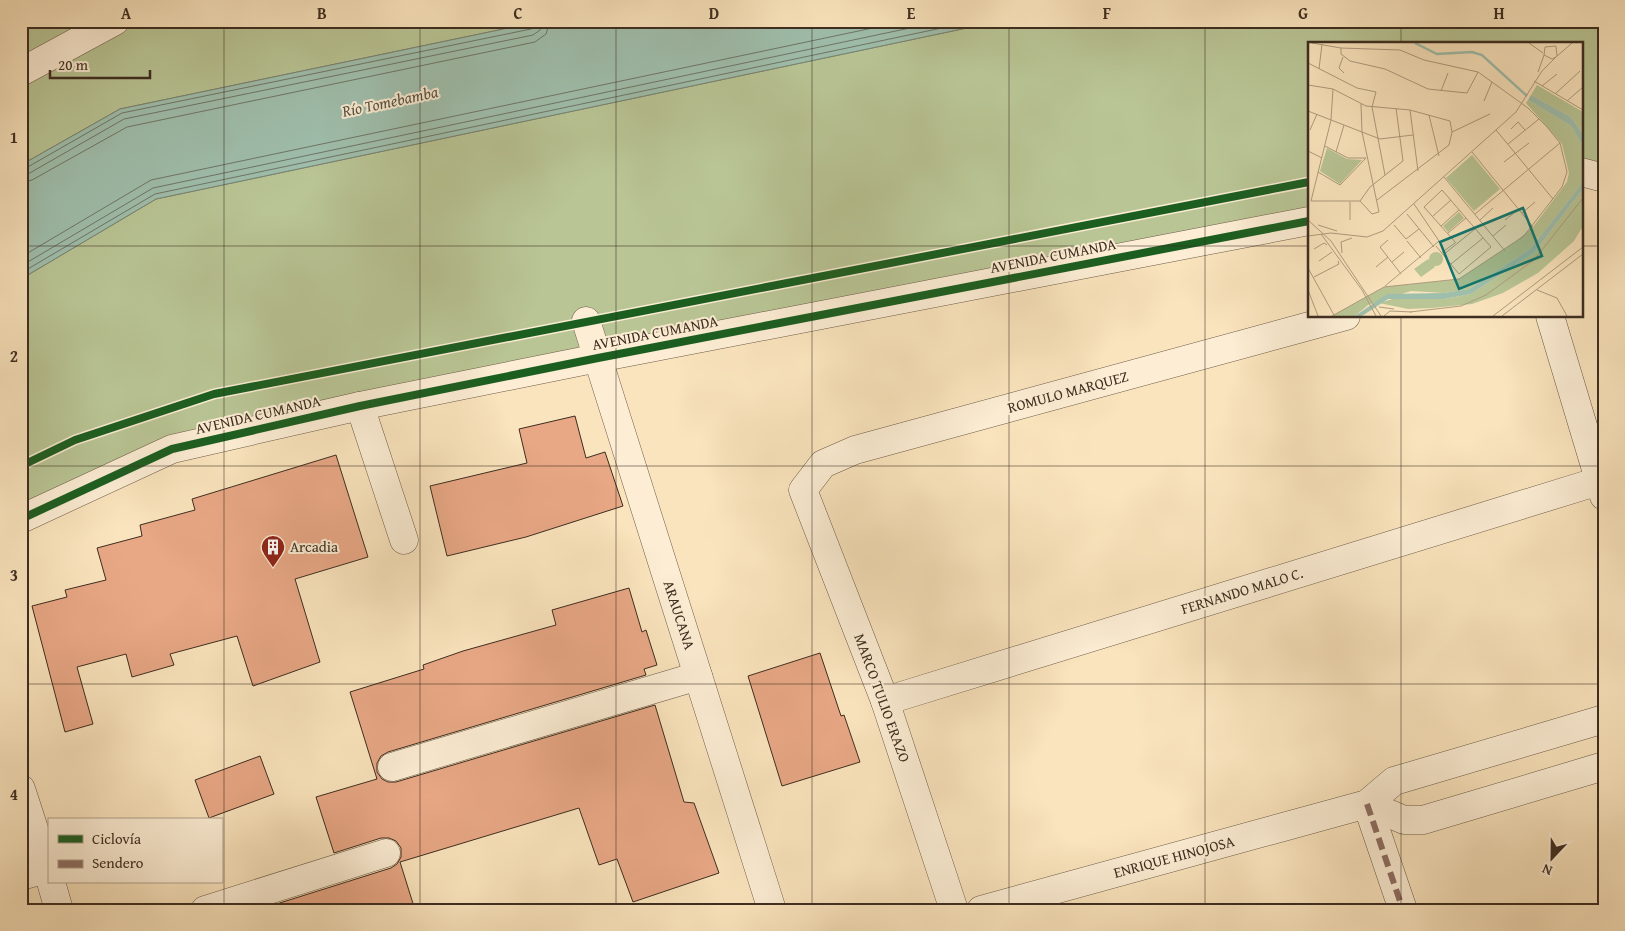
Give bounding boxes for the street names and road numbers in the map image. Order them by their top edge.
street label: AVENIDA CUMANDA [988,233,1118,278]
street label: AVENIDA CUMANDA [590,310,720,355]
street label: ROMULO MARQUEZ [1005,365,1131,418]
street label: AVENIDA CUMANDA [193,390,323,439]
street label: FERNANDO MALO C. [1178,562,1305,619]
street label: ARAUCANA [658,577,701,652]
street label: MARCO TULIO ERAZO [849,631,916,765]
street label: ENRIQUE HINOJOSA [1111,830,1237,883]

